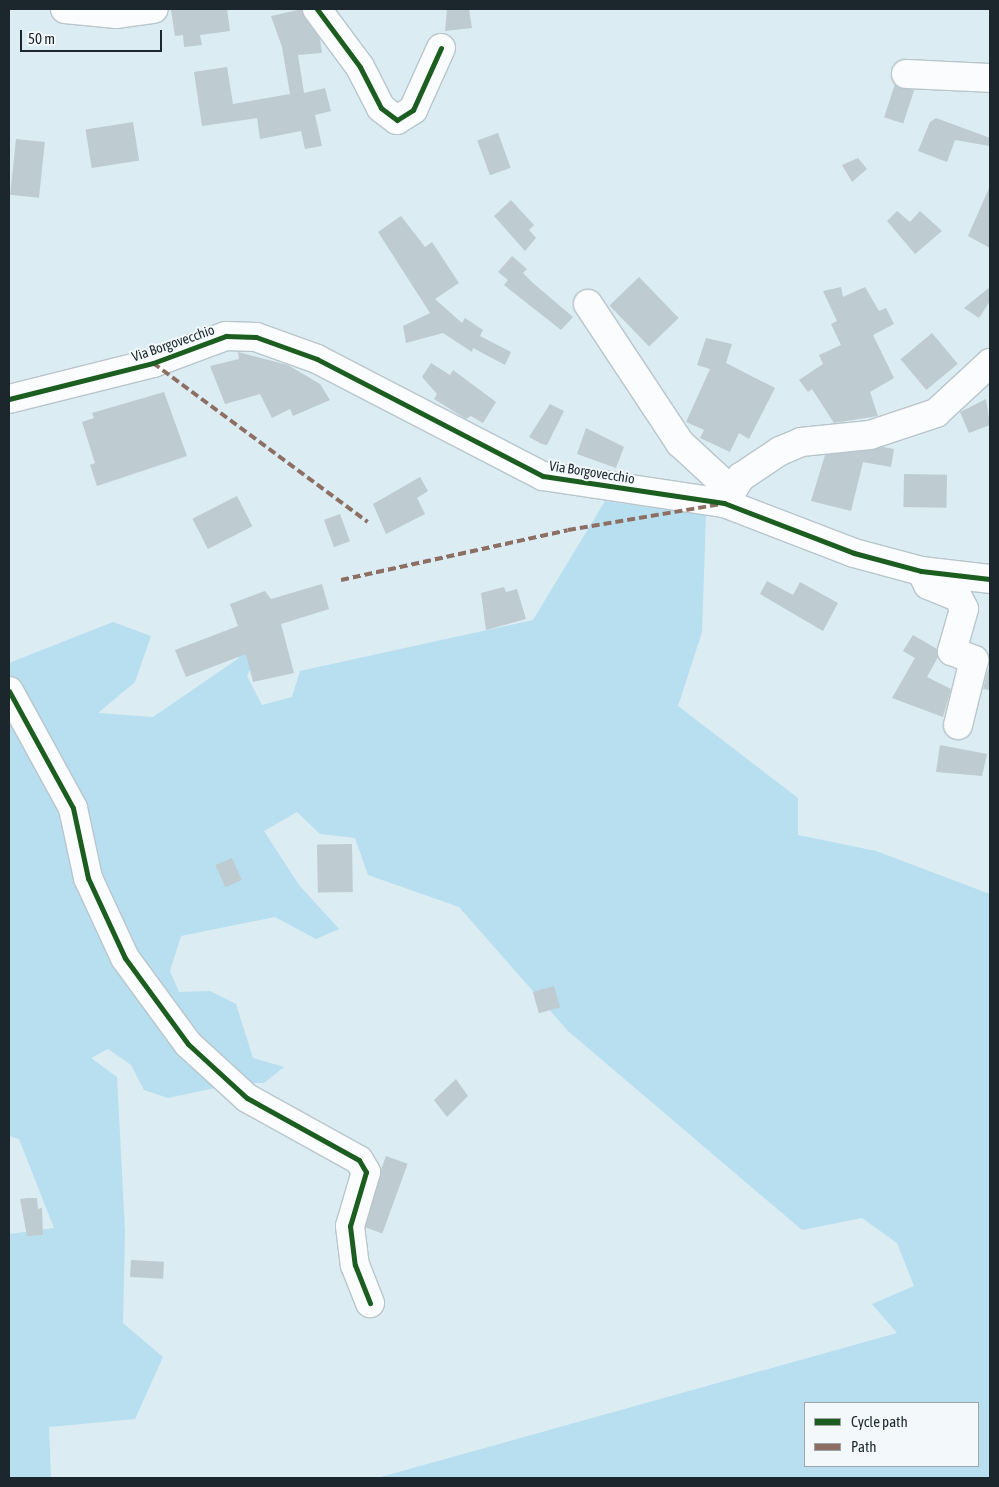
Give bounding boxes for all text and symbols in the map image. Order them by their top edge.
scale bar [22,20,165,52]
text: 50 m [28,30,55,47]
street label: Via Borgovecchio [129,321,217,365]
street label: Via Borgovecchio [548,457,636,487]
legend [804,1402,979,1467]
text: Cycle path [851,1413,908,1430]
text: Path [851,1438,877,1455]

